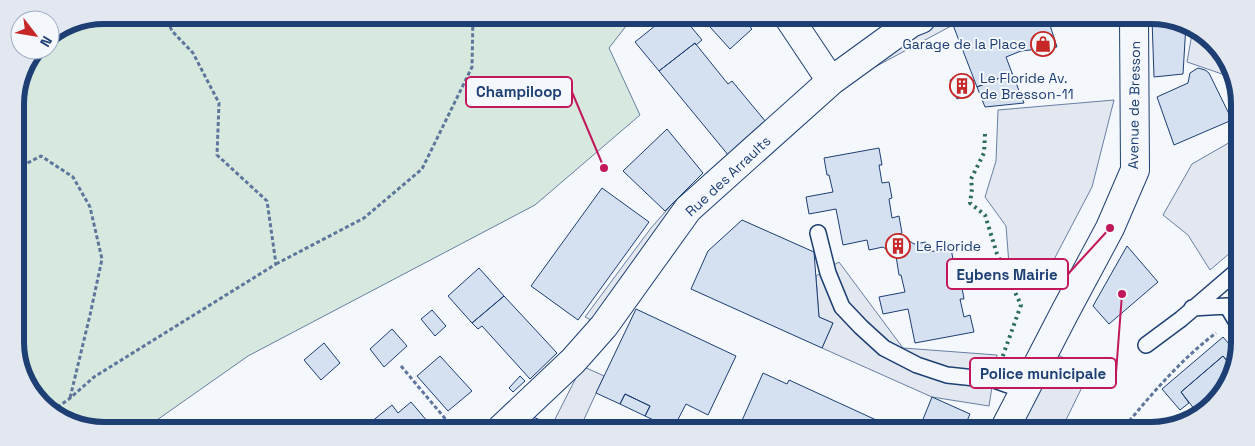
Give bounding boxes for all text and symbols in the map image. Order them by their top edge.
north arrow [10,10,60,60]
shop icon: Garage de la Place [1030,31,1056,57]
text: N [36,33,56,50]
place label: Garage de la Place [903,35,1026,53]
street label: Avenue de Bresson [1124,41,1144,169]
place label: Le Floride Av. de Bresson-11 [980,69,1074,103]
building icon: Le Floride Av. de Bresson-11 [949,73,975,99]
callout: Champiloop [466,77,572,107]
text: Champiloop [476,82,562,101]
street label: Rue des Arraults [682,132,774,220]
building icon: Le Floride [885,233,911,259]
place label: Le Floride [916,237,981,255]
callout: Eybens Mairie [947,259,1068,289]
text: Eybens Mairie [956,265,1058,284]
callout: Police municipale [970,358,1116,388]
text: Police municipale [980,364,1106,383]

